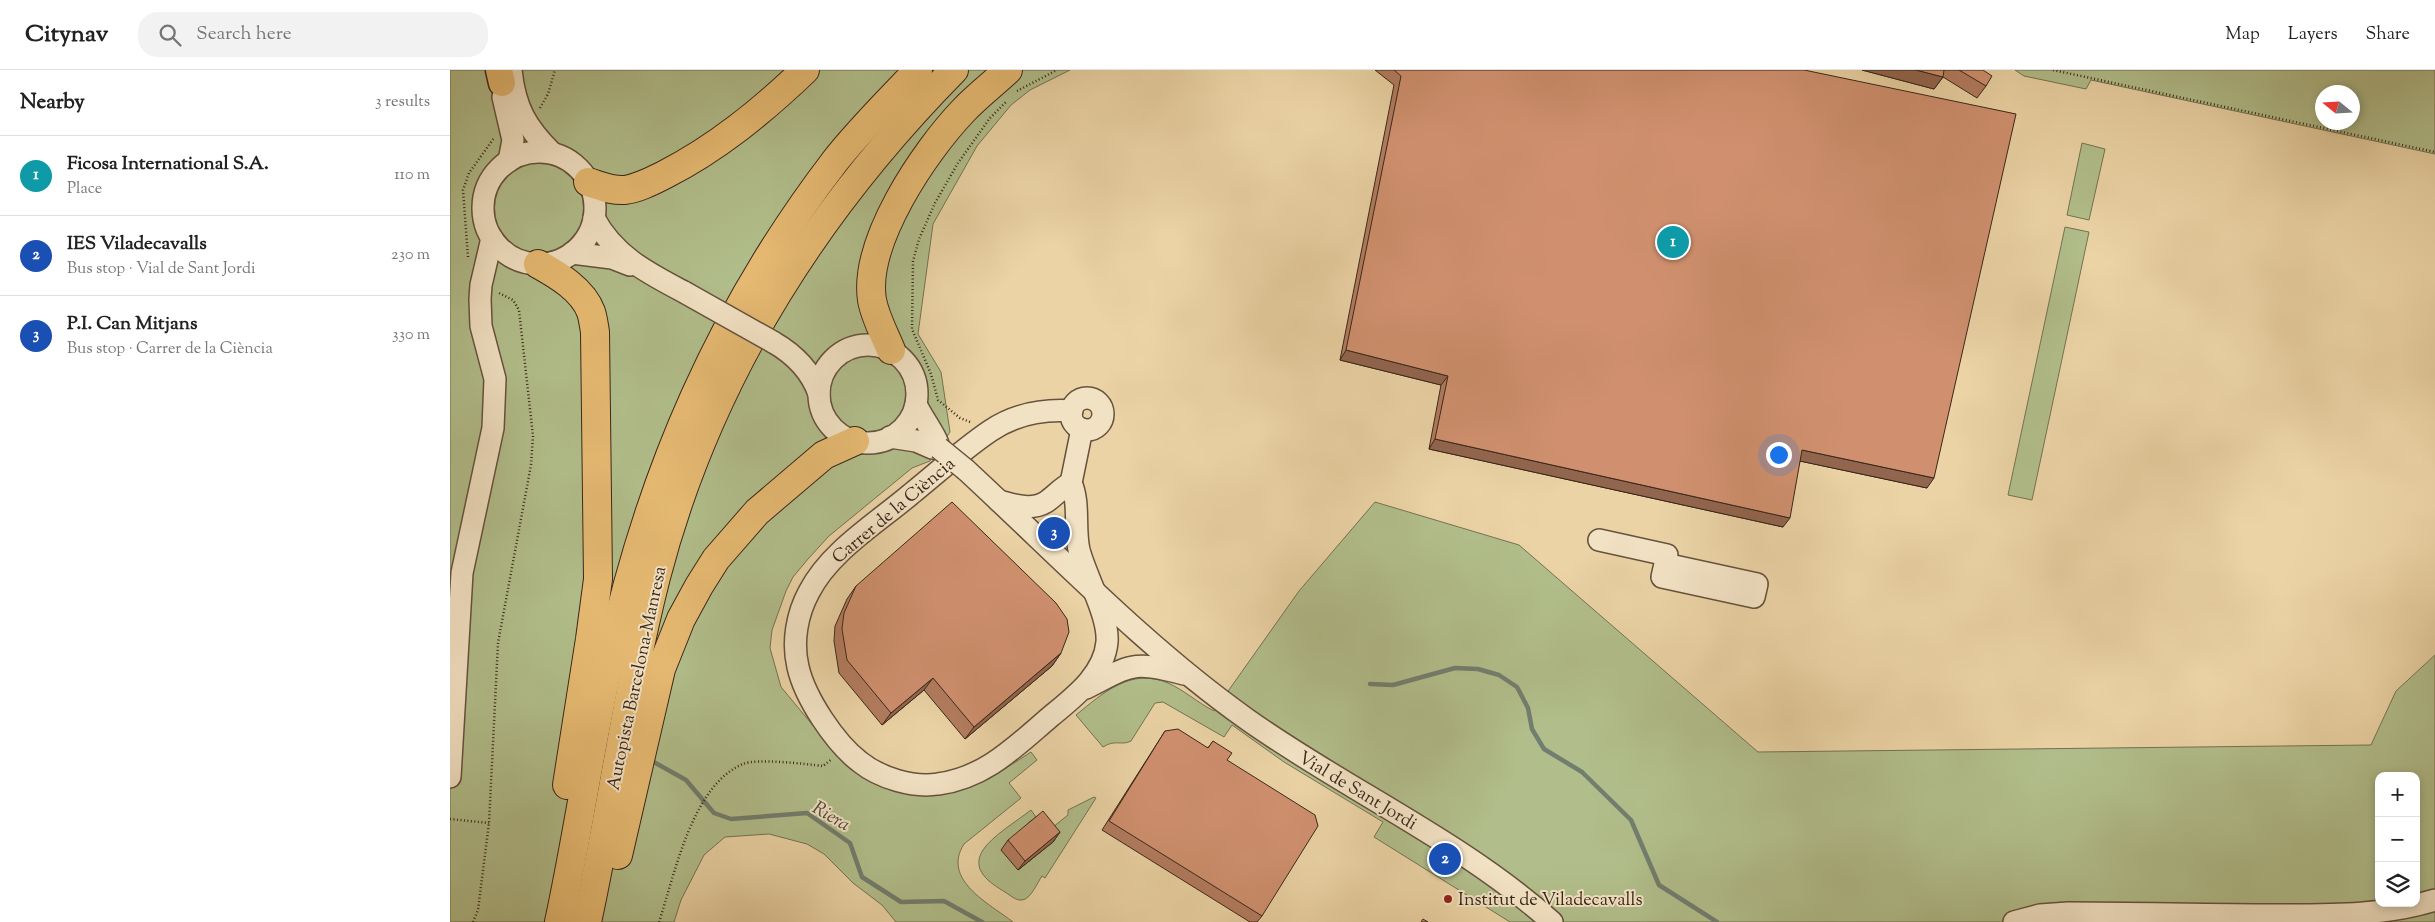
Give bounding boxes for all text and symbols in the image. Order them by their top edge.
search box [138,12,488,57]
text: Citynav [25,18,108,52]
icon: search [156,21,184,49]
text: Search here [196,21,292,48]
text: Map [2225,22,2260,48]
text: Layers [2288,22,2338,48]
text: Share [2366,22,2410,48]
north arrow [2315,85,2360,130]
text: Nearby [20,88,85,118]
text: 3 results [375,91,430,114]
text: Ficosa International S.A. [67,151,269,178]
text: 1 [33,164,39,187]
text: 110 m [394,164,430,187]
text: Place [67,178,102,201]
pin: 1 [1657,223,1689,261]
text: IES Viladecavalls [67,231,207,258]
text: 2 [32,244,40,267]
text: 230 m [391,244,430,267]
text: Bus stop · Vial de Sant Jordi [67,258,256,281]
text: P.I. Can Mitjans [67,311,197,338]
text: 3 [33,324,39,347]
text: 330 m [392,324,430,347]
text: Bus stop · Carrer de la Ciència [67,338,273,361]
your location [1766,442,1792,468]
street label: Carrer de la Ciència [827,452,962,571]
pin: 3 [1038,514,1070,552]
street label: Autopista Barcelona-Manresa [602,564,674,793]
street label: Vial de Sant Jordi [1293,746,1421,837]
map controls [2375,772,2420,907]
button: + [2375,772,2420,817]
water label: Riera [807,795,855,839]
button: − [2375,817,2420,862]
pin: 2 [1429,840,1461,878]
button: layers [2375,862,2420,907]
place label: Institut de Viladecavalls [1458,888,1643,914]
marker: Institut de Viladecavalls [1442,893,1454,905]

